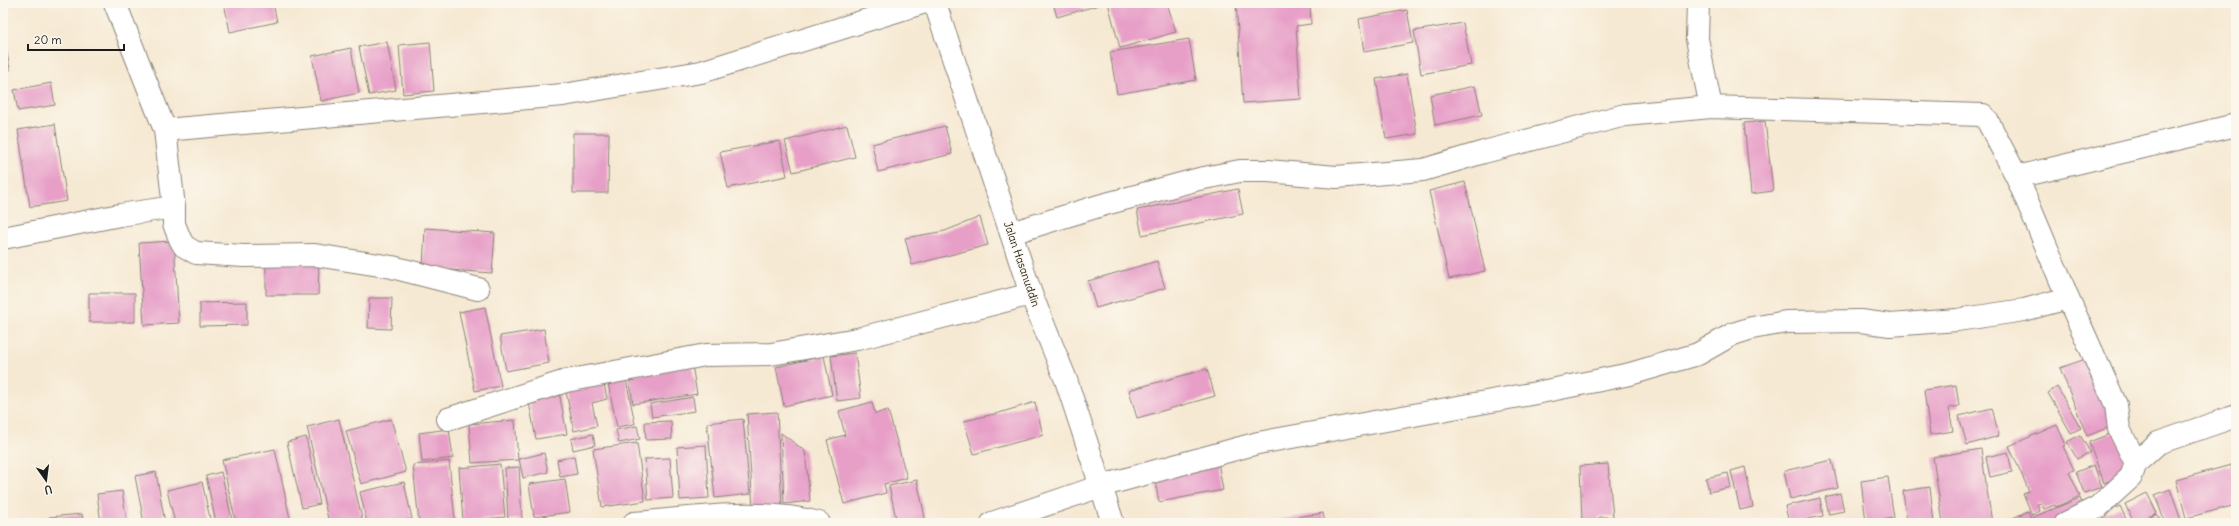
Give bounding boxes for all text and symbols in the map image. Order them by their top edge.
scale bar [28,26,124,52]
text: 20 m [34,32,62,47]
street label: Jalan Hasanuddin [1001,219,1043,309]
north arrow [26,460,66,500]
text: U [43,482,54,497]

